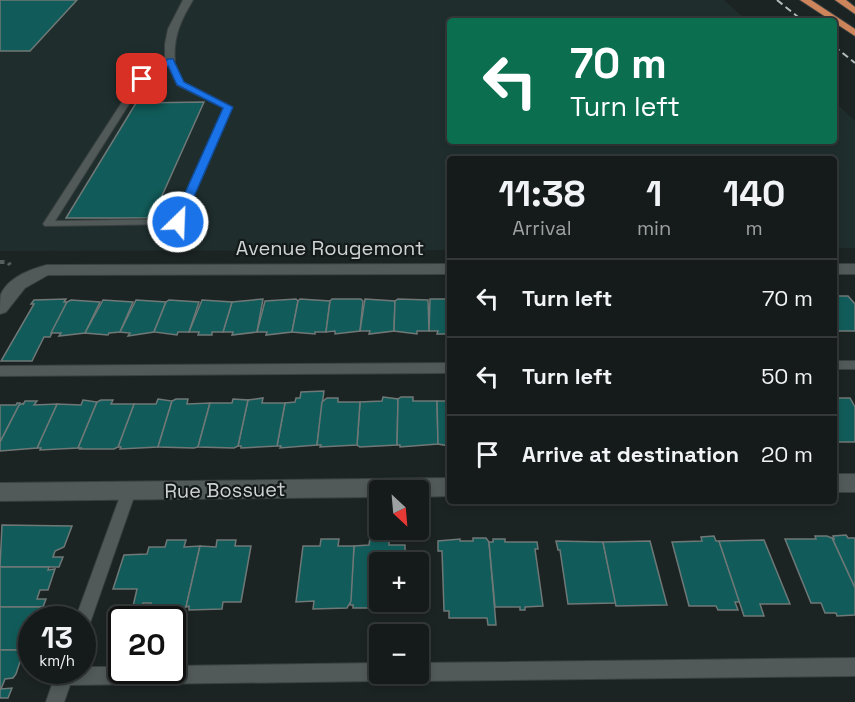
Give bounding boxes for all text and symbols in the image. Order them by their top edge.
text: 70 m [570,37,667,90]
icon: left [471,42,549,120]
pin [116,53,167,104]
icon: arrive [125,62,158,95]
text: Turn left [570,89,680,124]
text: 11:38 [499,171,585,217]
text: 1 [646,171,662,217]
text: 140 [723,171,785,217]
position arrow [146,190,210,254]
text: Arrival [512,215,572,241]
text: min [637,215,671,241]
text: m [746,215,763,241]
street label: Avenue Rougemont [236,235,424,261]
icon: left [471,282,504,315]
text: Turn left [522,284,612,312]
text: 70 m [762,284,813,312]
icon: left [471,360,504,393]
text: Turn left [522,362,612,390]
text: 50 m [761,362,813,390]
icon: arrive [471,438,504,471]
text: Arrive at destination [522,440,739,468]
text: 20 m [761,440,813,468]
street label: Rue Bossuet [164,476,286,504]
north arrow [369,480,429,540]
map controls [369,480,429,684]
button: + [369,552,429,612]
speed limit sign: 20 [108,606,186,684]
text: 13 [41,618,73,657]
button: − [369,624,429,684]
text: km/h [39,651,75,670]

